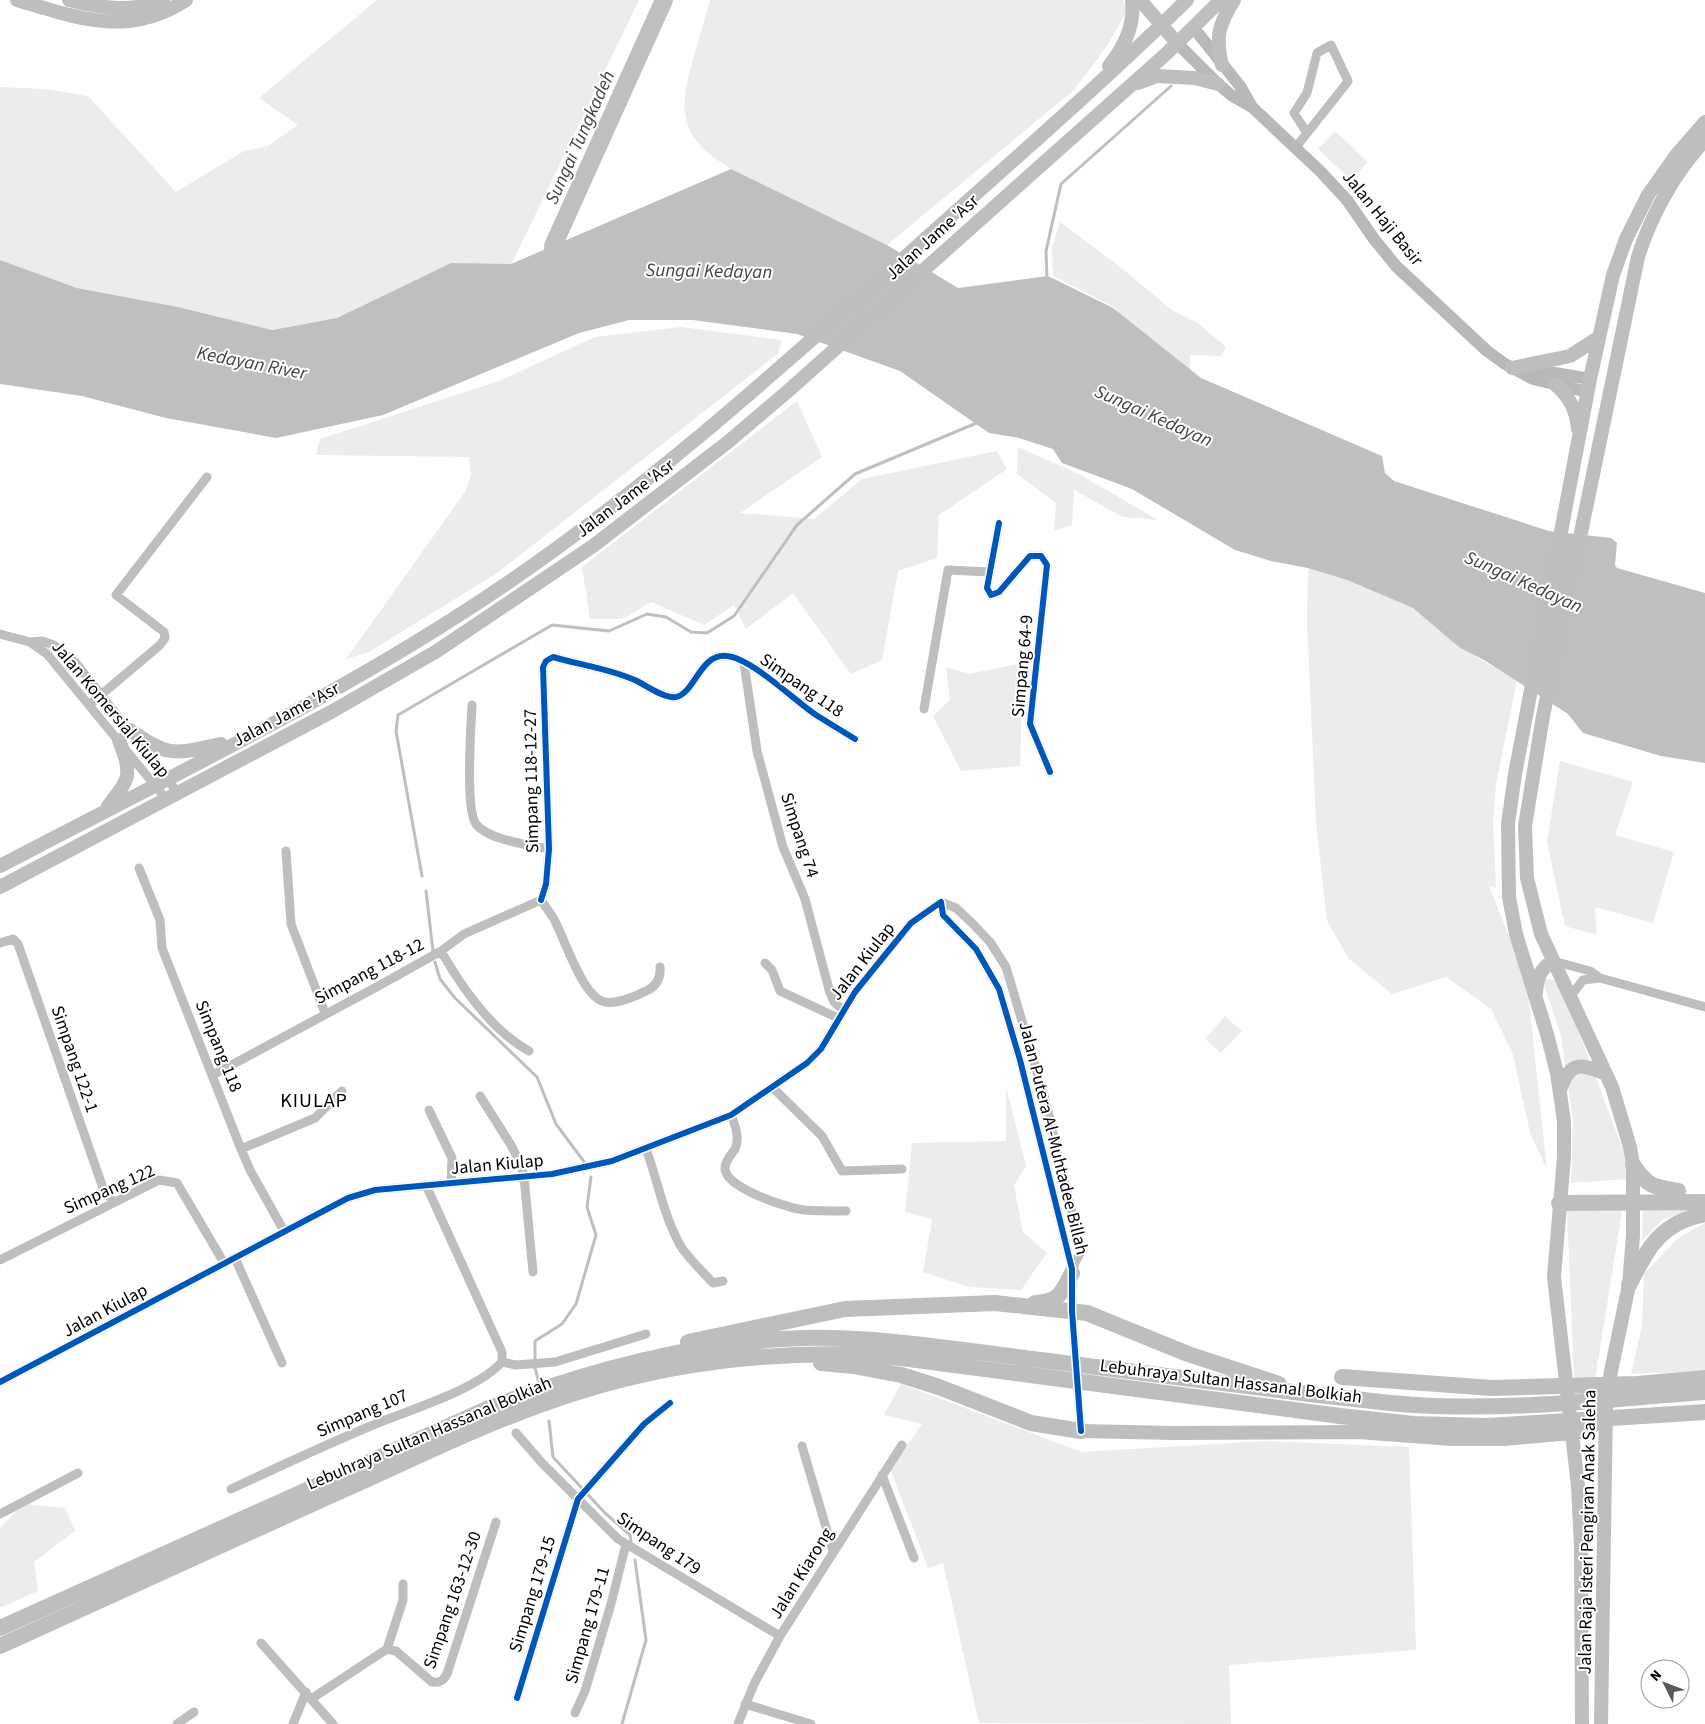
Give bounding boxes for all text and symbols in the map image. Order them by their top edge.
water label: Sungai Tungkadeh [539,66,622,209]
street label: Jalan Haji Basir [1336,165,1429,272]
street label: Jalan Jame 'Asr [880,188,985,286]
water label: Sungai Kedayan [645,257,772,286]
water label: Kedayan River [194,340,310,388]
water label: Sungai Kedayan [1090,378,1217,454]
street label: Jalan Jame 'Asr [571,453,680,544]
water label: Sungai Kedayan [1460,544,1587,620]
street label: Simpang 64-9 [1006,614,1039,718]
street label: Jalan Komersial Kiulap [46,635,176,783]
street label: Simpang 118 [755,647,849,724]
street label: Jalan Jame 'Asr [229,675,345,753]
street label: Simpang 118-12-27 [518,709,545,853]
street label: Simpang 74 [774,789,825,881]
street label: Jalan Kiulap [824,917,901,1006]
street label: Simpang 118-12 [310,932,428,1011]
street label: Simpang 118 [189,996,248,1096]
street label: Simpang 122-1 [45,1002,105,1116]
street label: Jalan Putera Al-Muhtadee Billah [1012,1019,1095,1258]
district label: KIULAP [280,1087,348,1115]
street label: Jalan Kiulap [450,1148,545,1181]
street label: Simpang 122 [60,1158,159,1221]
street label: Jalan Kiulap [58,1278,152,1343]
street label: Lebuhraya Sultan Hassanal Bolkiah [1098,1353,1363,1410]
street label: Lebuhraya Sultan Hassanal Bolkiah [303,1370,556,1497]
street label: Simpang 107 [313,1383,412,1444]
street label: Jalan Raja Isteri Pengiran Anak Saleha [1573,1389,1602,1675]
street label: Simpang 179 [611,1506,706,1581]
street label: Jalan Kiarong [763,1523,839,1624]
street label: Simpang 163-12-30 [417,1528,488,1672]
street label: Simpang 179-15 [503,1533,562,1655]
street label: Simpang 179-11 [559,1564,616,1687]
north arrow [1640,1659,1690,1709]
text: N [1646,1666,1667,1686]

